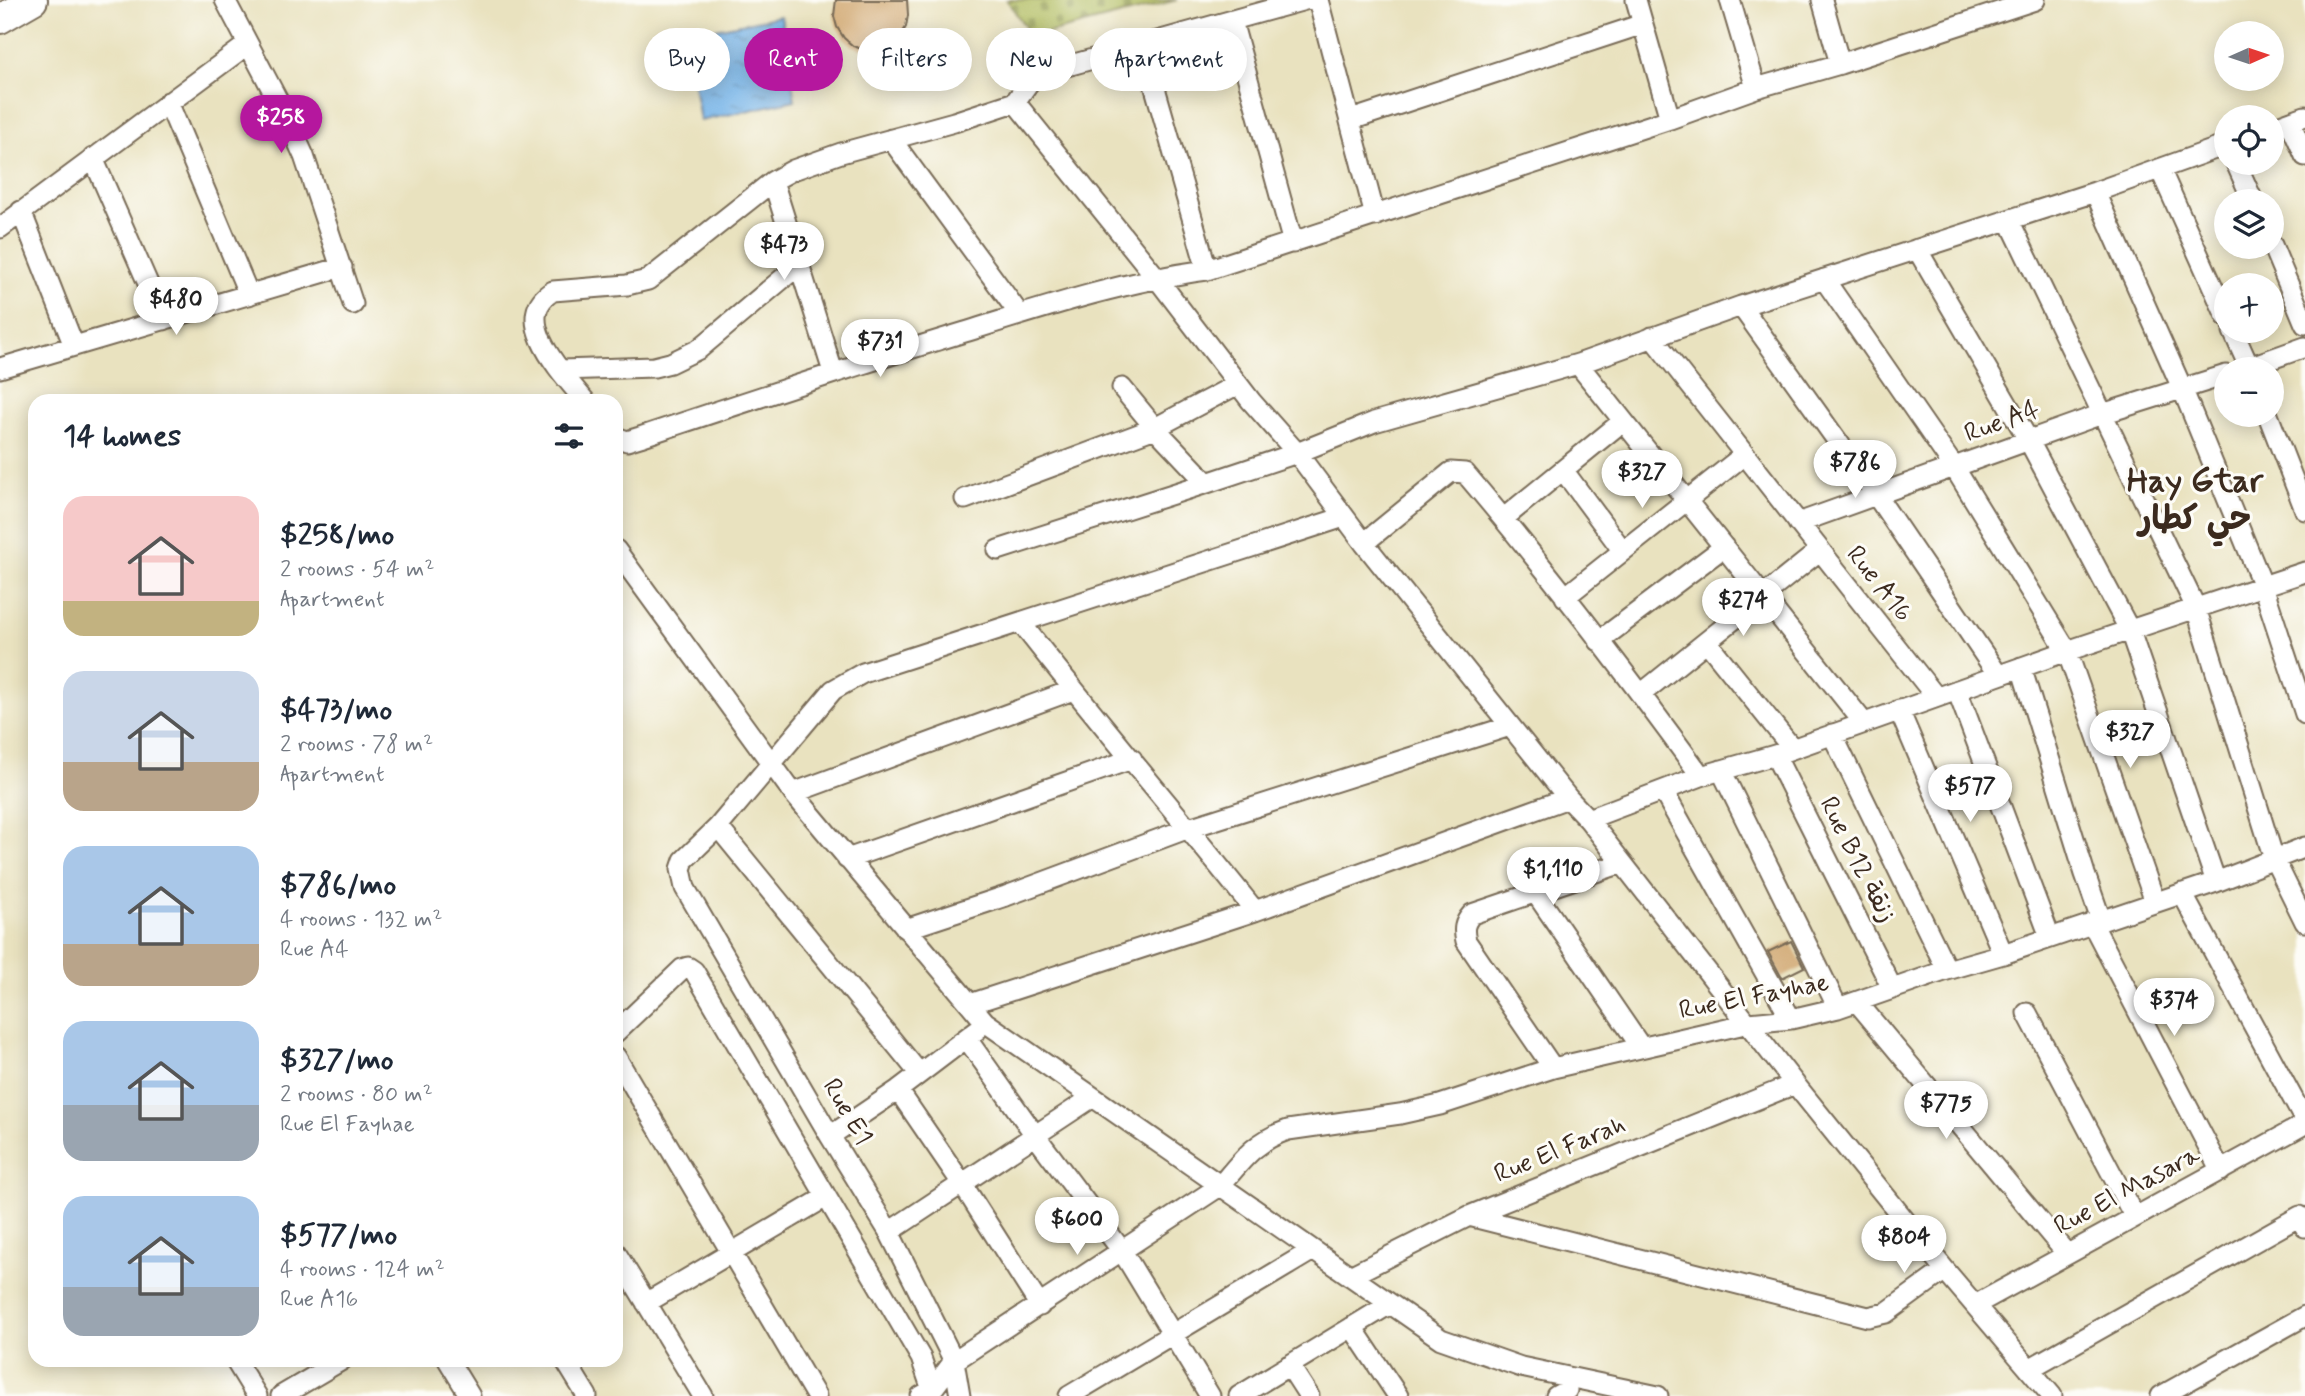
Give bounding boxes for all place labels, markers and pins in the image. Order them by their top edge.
pin: $258 [240,96,322,155]
pin: $473 [743,222,825,282]
pin: $480 [135,278,217,337]
pin: $731 [839,320,921,379]
pin: $786 [1814,440,1896,500]
pin: $327 [1601,450,1683,510]
pin: $274 [1702,578,1784,638]
pin: $327 [2089,710,2171,770]
pin: $577 [1929,764,2011,824]
pin: $1,110 [1496,848,1610,907]
pin: $374 [2133,978,2215,1038]
pin: $775 [1905,1082,1987,1141]
pin: $600 [1036,1198,1118,1257]
pin: $804 [1863,1216,1945,1275]

